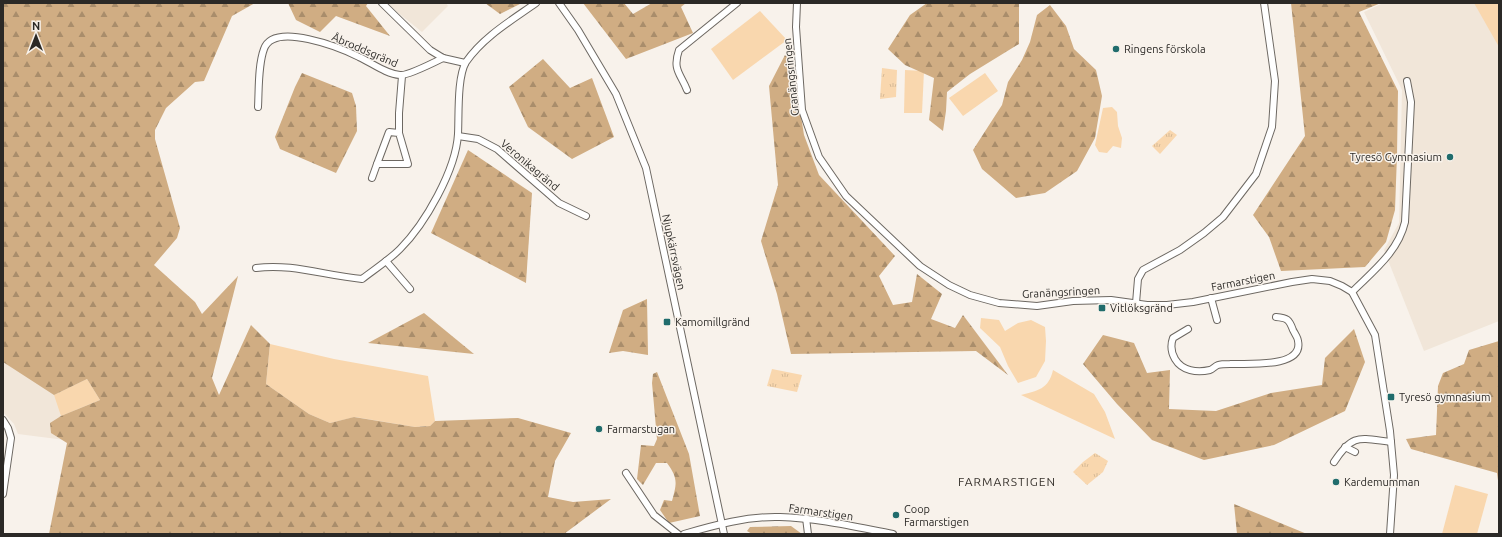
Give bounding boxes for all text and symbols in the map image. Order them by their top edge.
north arrow [16,16,56,56]
text: N [32,20,40,32]
street label: Åbroddsgränd [330,31,400,69]
street label: Granängsringen [781,37,801,117]
place label: Ringens förskola [1124,43,1206,55]
marker: Ringens förskola [1111,44,1121,54]
street label: Veronikagränd [498,137,562,193]
place label: Tyresö Gymnasium [1350,151,1442,163]
marker: Tyresö Gymnasium [1445,152,1455,162]
street label: Njupkärrsvägen [660,213,688,291]
street label: Farmarstigen [1210,269,1276,293]
street label: Granängsringen [1022,284,1100,300]
place label: Vitlöksgränd [1110,302,1173,314]
marker: Vitlöksgränd [1097,303,1107,313]
place label: Kamomillgränd [675,316,750,328]
marker: Kamomillgränd [662,317,672,327]
place label: Tyresö gymnasium [1399,391,1490,403]
marker: Tyresö gymnasium [1386,392,1396,402]
place label: Farmarstugan [607,423,675,435]
marker: Farmarstugan [594,424,604,434]
district label: FARMARSTIGEN [958,475,1056,488]
place label: Kardemumman [1344,476,1420,488]
marker: Kardemumman [1331,477,1341,487]
street label: Farmarstigen [788,502,854,522]
place label: Coop Farmarstigen [904,503,969,528]
marker: Coop Farmarstigen [891,510,901,520]

